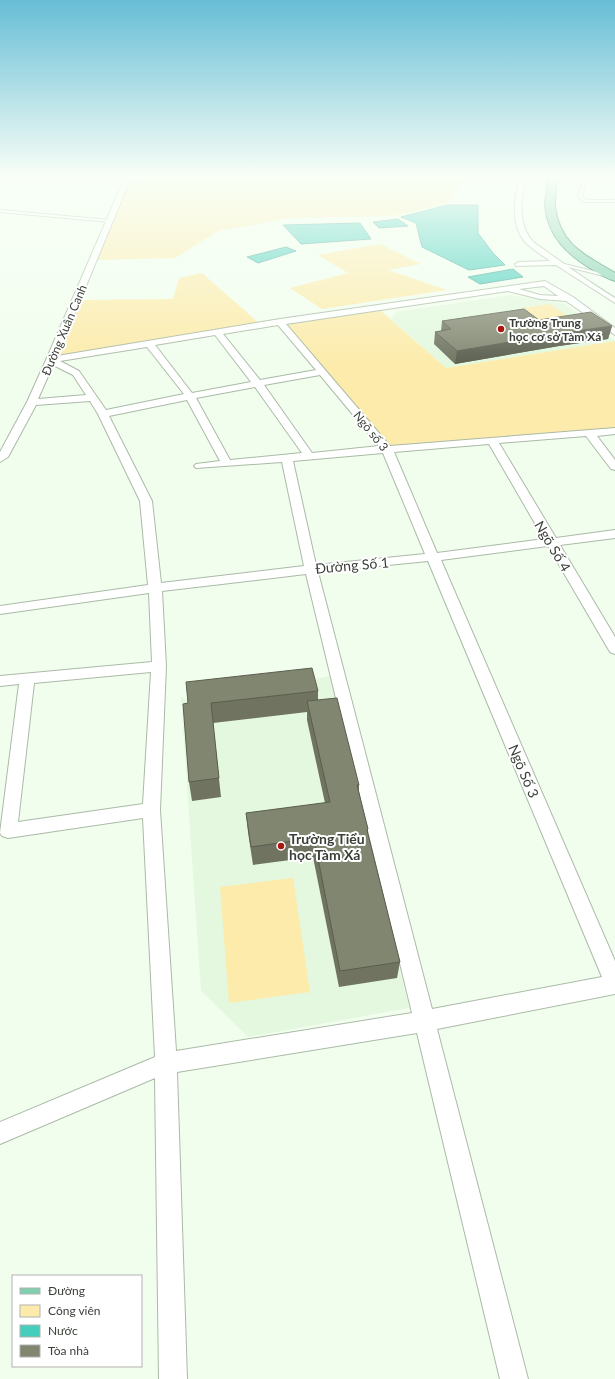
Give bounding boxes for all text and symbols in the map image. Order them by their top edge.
street label: Đường Xuân Canh [38,282,90,378]
place label: Trường Trung học cơ sở Tàm Xá [509,315,601,344]
marker: Trường Trung học cơ sở Tàm Xá [496,324,506,334]
street label: Ngõ số 3 [350,408,392,454]
street label: Ngõ Số 4 [531,517,575,575]
street label: Đường Số 1 [314,553,390,577]
street label: Ngõ Số 3 [505,742,543,800]
place label: Trường Tiểu học Tàm Xá [289,830,365,863]
marker: Trường Tiểu học Tàm Xá [276,841,286,851]
legend [12,1275,142,1367]
text: Đường [48,1283,85,1298]
text: Công viên [48,1303,101,1318]
text: Nước [48,1323,78,1338]
text: Tòa nhà [48,1343,89,1358]

